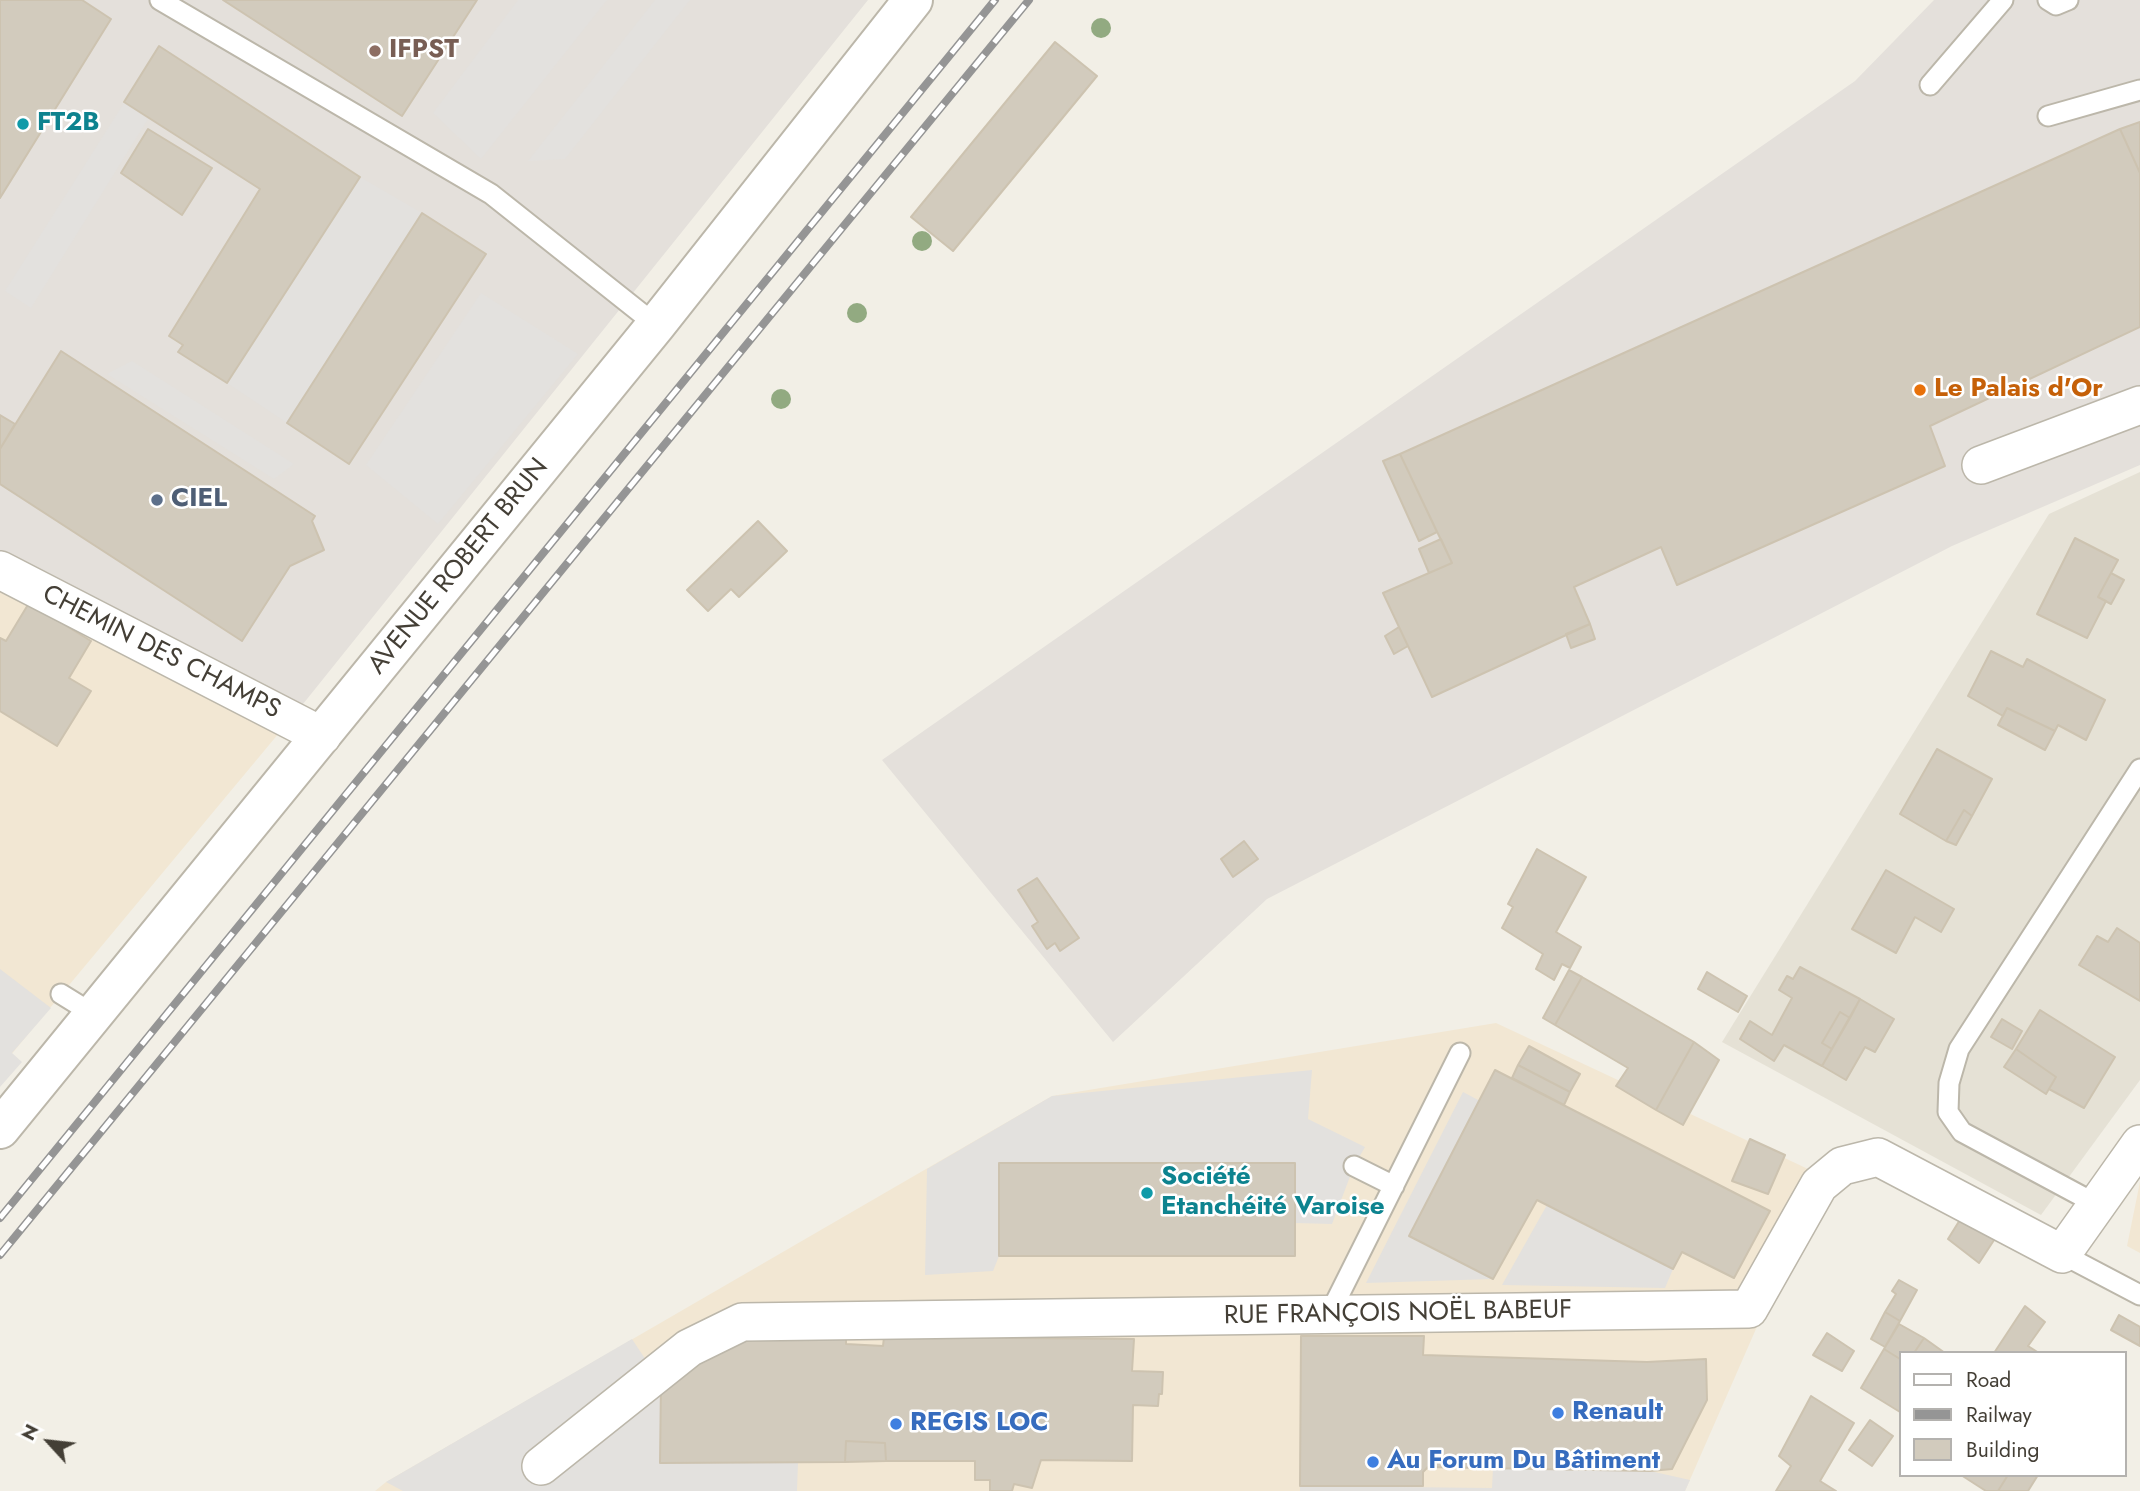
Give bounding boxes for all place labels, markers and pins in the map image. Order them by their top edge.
place label: IFPST [389,35,459,67]
marker: IFPST [367,43,383,59]
place label: FT2B [37,108,100,140]
marker: FT2B [15,116,31,132]
place label: Le Palais d'Or [1934,374,2103,406]
marker: Le Palais d'Or [1912,382,1928,398]
place label: CIEL [171,484,227,516]
marker: CIEL [149,492,165,508]
place label: Société Etanchéité Varoise [1161,1162,1385,1224]
marker: Société Etanchéité Varoise [1139,1185,1155,1201]
place label: Renault [1572,1397,1663,1429]
marker: Renault [1550,1405,1566,1421]
place label: REGIS LOC [910,1408,1049,1440]
marker: REGIS LOC [888,1416,904,1432]
place label: Au Forum Du Bâtiment [1387,1446,1660,1478]
marker: Au Forum Du Bâtiment [1365,1454,1381,1470]

